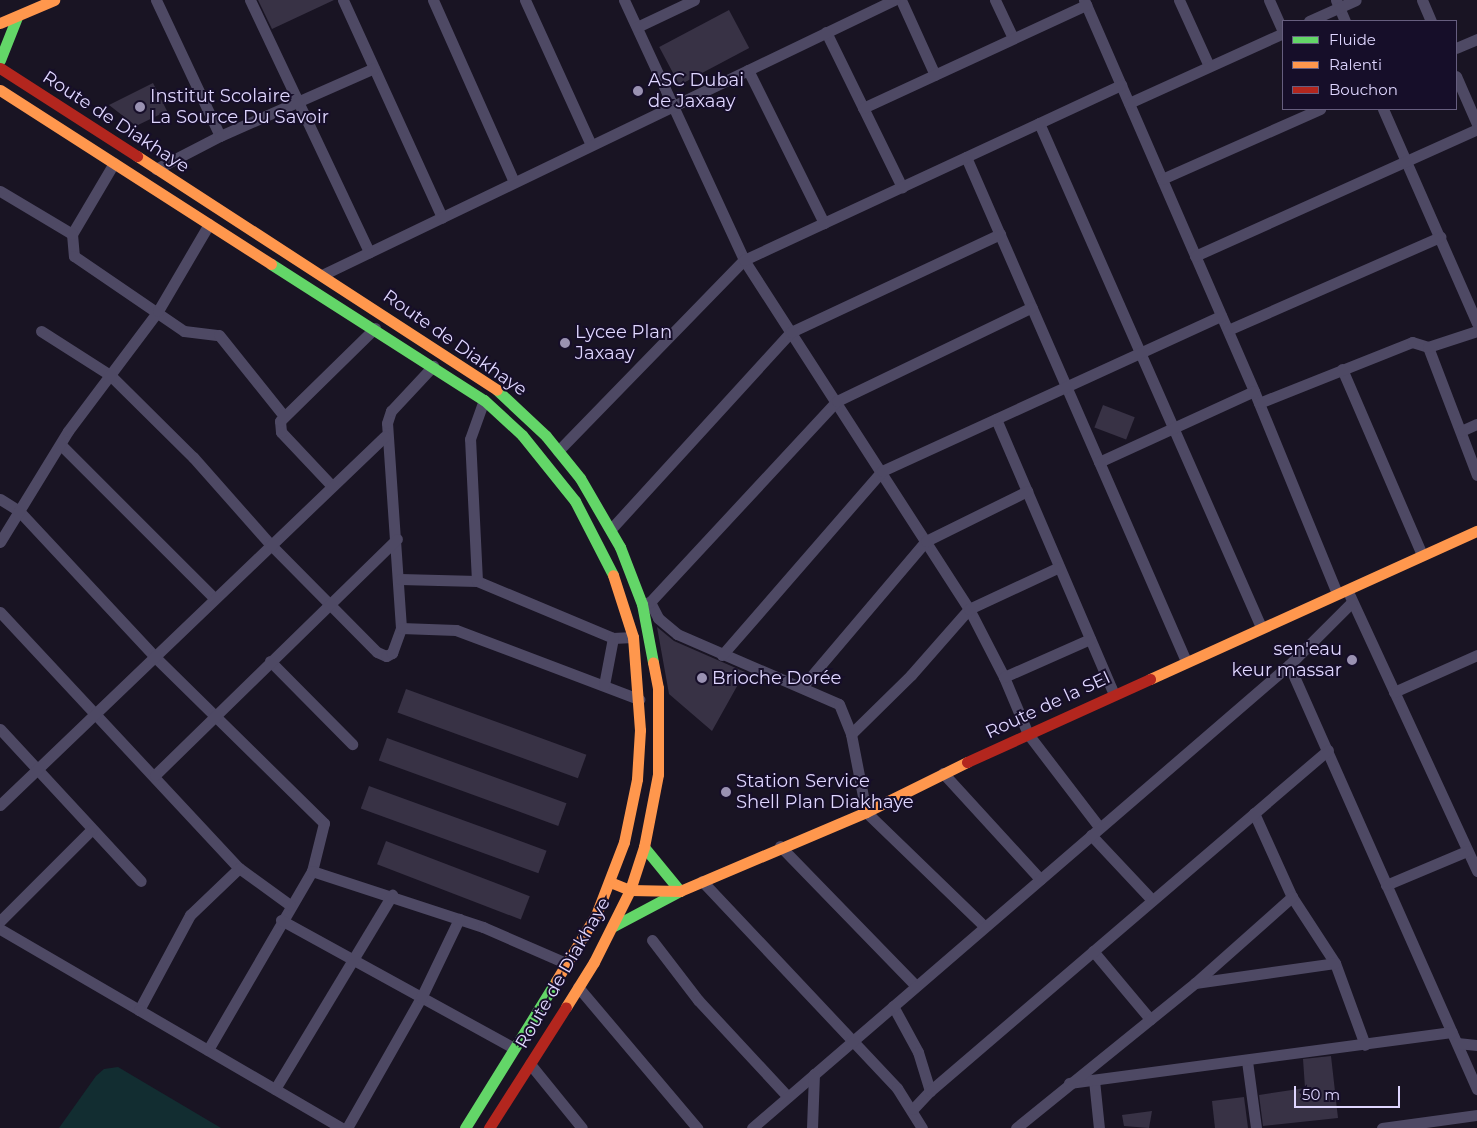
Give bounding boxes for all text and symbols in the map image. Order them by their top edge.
legend [1282,20,1457,110]
text: Fluide [1329,30,1376,49]
text: Ralenti [1329,55,1382,74]
street label: Route de Diakhaye [39,66,193,178]
place label: ASC Dubai de Jaxaay [648,70,744,112]
text: Bouchon [1329,80,1398,99]
marker: ASC Dubai de Jaxaay [632,85,644,97]
place label: Institut Scolaire La Source Du Savoir [150,86,329,128]
marker: Institut Scolaire La Source Du Savoir [134,101,146,113]
street label: Route de Diakhaye [379,285,531,401]
place label: Lycee Plan Jaxaay [575,322,672,364]
marker: Lycee Plan Jaxaay [559,337,571,349]
place label: sen'eau keur massar [1232,639,1342,682]
marker: sen'eau keur massar [1346,654,1358,666]
place label: Brioche Dorée [712,667,841,689]
street label: Route de la SEI [982,667,1114,743]
marker: Brioche Dorée [696,672,708,684]
place label: Station Service Shell Plan Diakhaye [736,771,914,814]
marker: Station Service Shell Plan Diakhaye [720,786,732,798]
street label: Route de Diakhaye [511,894,615,1052]
scale bar [1297,1076,1403,1108]
text: 50 m [1302,1085,1340,1104]

